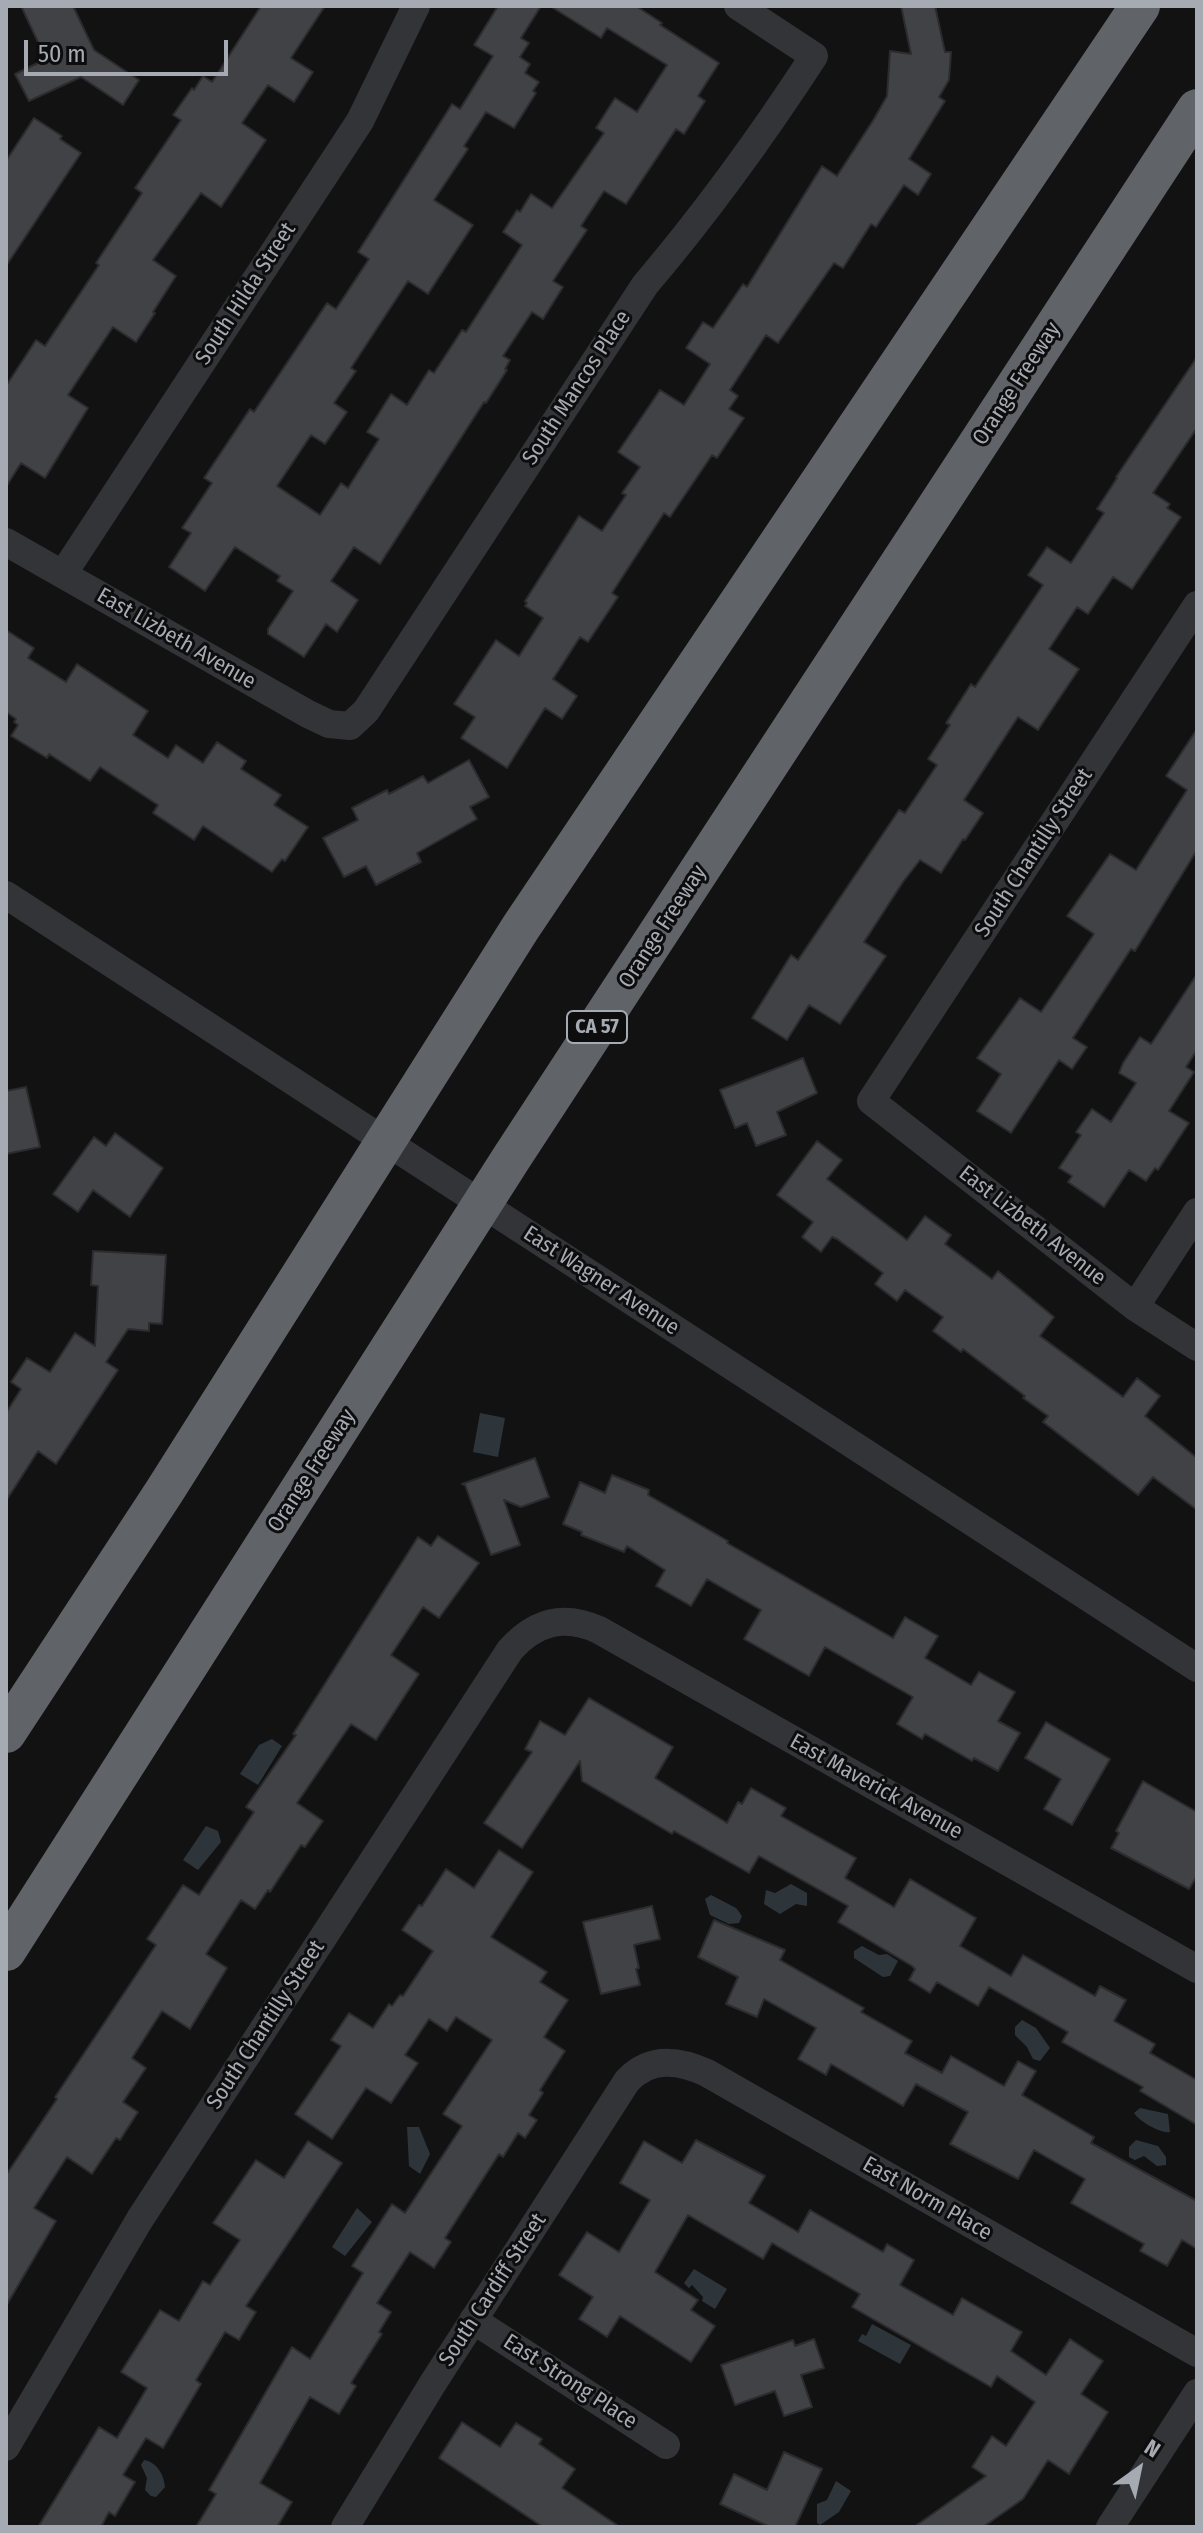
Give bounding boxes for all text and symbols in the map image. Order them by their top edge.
scale bar [28,24,232,74]
text: 50 m [38,40,86,68]
street label: South Hilda Street [190,218,302,370]
street label: South Mancos Place [517,306,637,470]
street label: Orange Freeway [967,318,1067,450]
street label: East Lizbeth Avenue [92,583,260,695]
street label: South Chantilly Street [970,764,1098,942]
street label: Orange Freeway [613,861,713,993]
road number: CA 57 [567,1011,627,1043]
street label: East Lizbeth Avenue [953,1160,1111,1292]
street label: East Wagner Avenue [518,1221,684,1341]
street label: Orange Freeway [262,1405,362,1537]
street label: East Maverick Avenue [785,1729,967,1845]
street label: South Chantilly Street [202,1936,330,2114]
street label: East Norm Place [858,2151,996,2247]
street label: South Cardiff Street [434,2209,552,2371]
street label: East Strong Place [498,2329,642,2435]
north arrow [1099,2429,1179,2509]
text: N [1139,2434,1165,2463]

